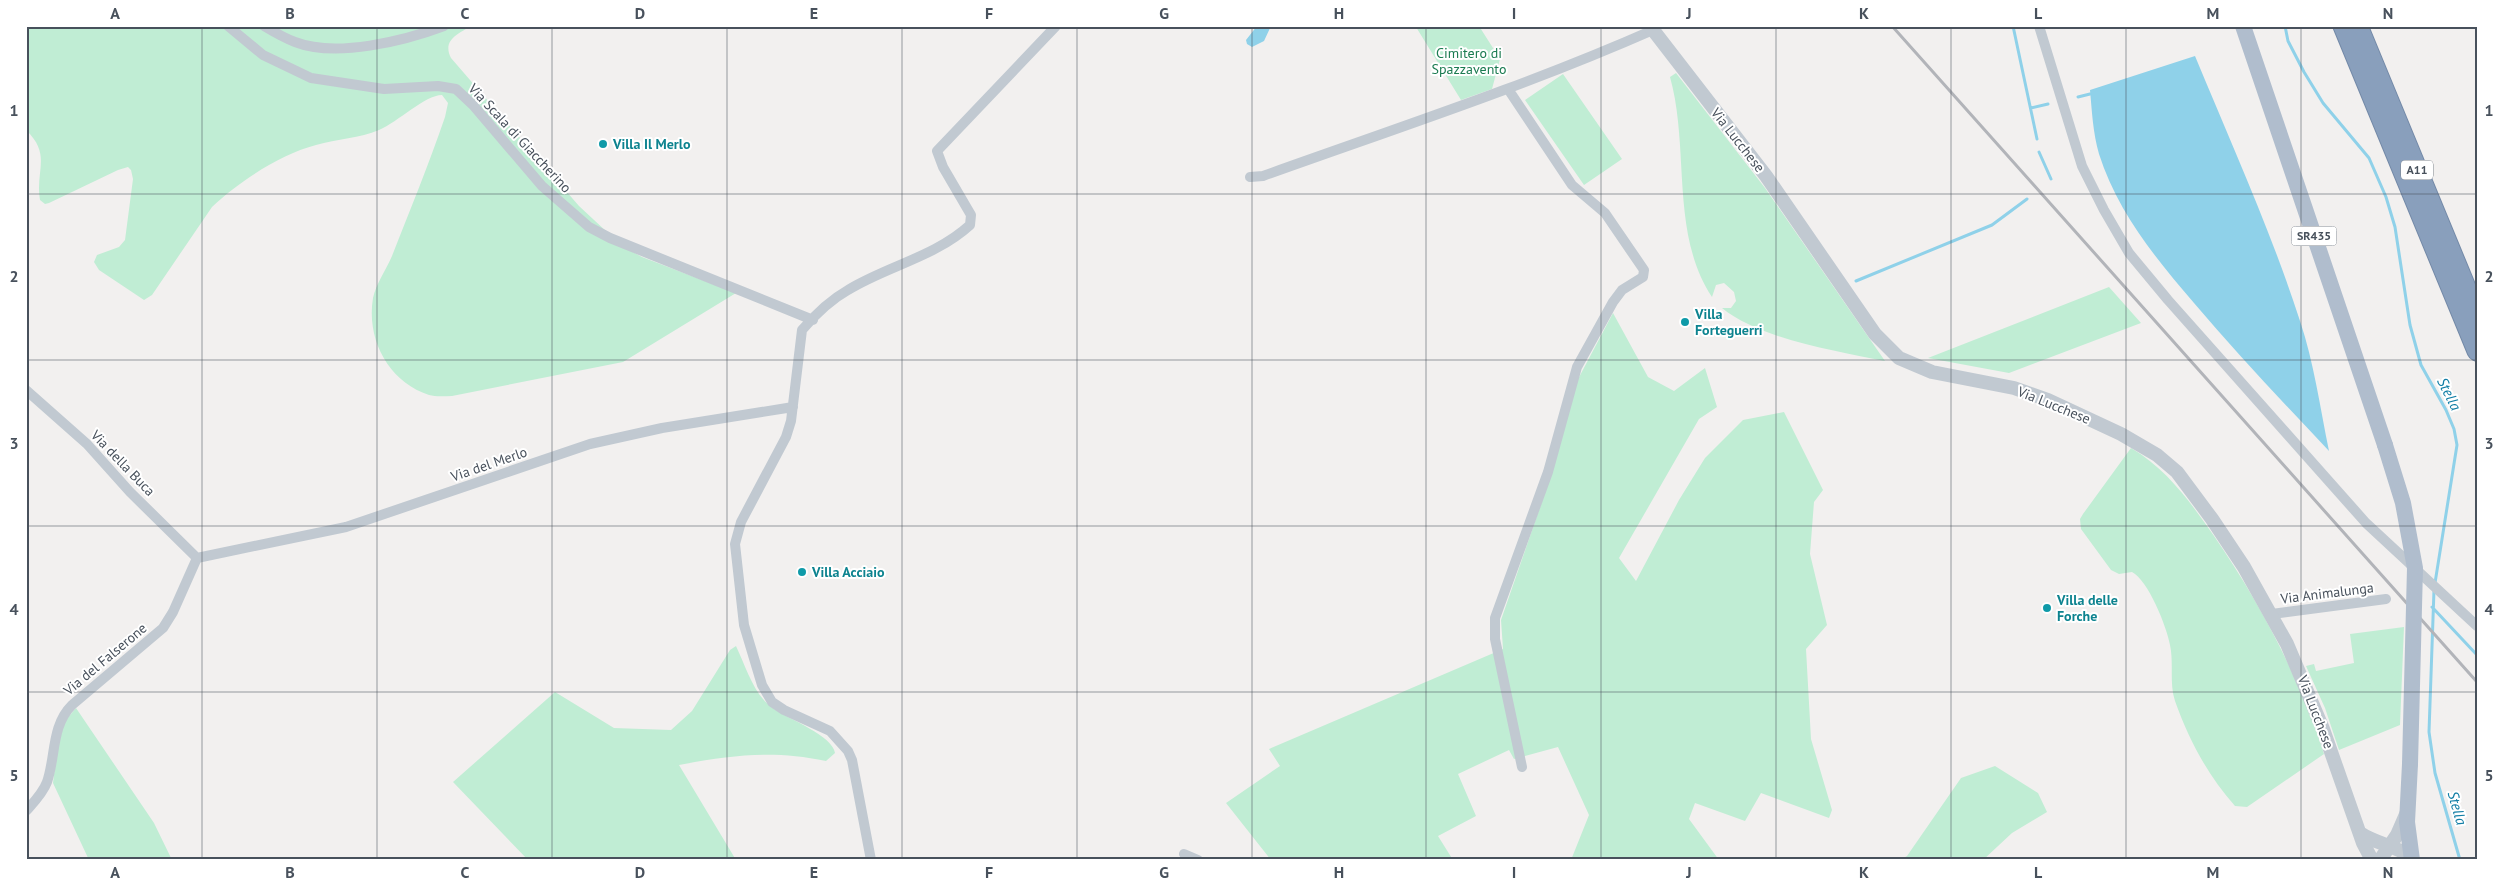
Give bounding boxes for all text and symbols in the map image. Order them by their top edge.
text: A [110,3,120,23]
text: B [285,3,295,23]
text: C [461,3,470,23]
text: D [635,3,645,23]
text: E [810,3,818,23]
text: F [985,3,993,23]
text: G [1159,3,1169,23]
text: H [1334,3,1344,23]
text: I [1512,3,1516,23]
text: J [1685,3,1692,23]
text: K [1859,3,1869,23]
text: L [2034,3,2043,23]
text: M [2207,3,2219,23]
text: N [2383,3,2393,23]
park label: Cimitero di Spazzavento [1432,44,1506,78]
street label: Via Scala di Giaccherino [464,79,575,196]
text: 1 [9,100,19,120]
text: 1 [2484,100,2494,120]
street label: Via Lucchese [1707,103,1769,176]
place label: Villa Il Merlo [612,135,691,153]
marker: Villa Il Merlo [597,138,609,150]
road number: A11 [2401,160,2433,180]
road number: SR435 [2292,227,2336,246]
text: 2 [9,266,19,286]
text: 2 [2484,266,2494,286]
place label: Villa Forteguerri [1694,305,1763,339]
marker: Villa Forteguerri [1679,316,1691,328]
water label: Stella [2433,374,2466,414]
street label: Via Lucchese [2014,382,2093,428]
street label: Via della Buca [86,426,159,500]
text: 3 [9,433,19,453]
text: 3 [2484,433,2494,453]
street label: Via del Merlo [448,443,529,486]
place label: Villa Acciaio [811,563,885,581]
marker: Villa Acciaio [796,566,808,578]
street label: Via Animalunga [2278,578,2375,608]
place label: Villa delle Forche [2056,591,2118,625]
text: 4 [9,599,19,619]
text: 4 [2484,599,2494,619]
marker: Villa delle Forche [2041,602,2053,614]
street label: Via del Falserone [59,619,150,700]
street label: Via Lucchese [2293,672,2338,751]
text: 5 [9,765,19,785]
text: 5 [2484,765,2494,785]
water label: Stella [2444,789,2472,828]
text: A [110,862,120,882]
text: B [285,862,295,882]
text: C [461,862,470,882]
text: D [635,862,645,882]
text: E [810,862,818,882]
text: F [985,862,993,882]
text: G [1159,862,1169,882]
text: H [1334,862,1344,882]
text: I [1512,862,1516,882]
text: J [1685,862,1692,882]
text: K [1859,862,1869,882]
text: L [2034,862,2043,882]
text: M [2207,862,2219,882]
text: N [2383,862,2393,882]

